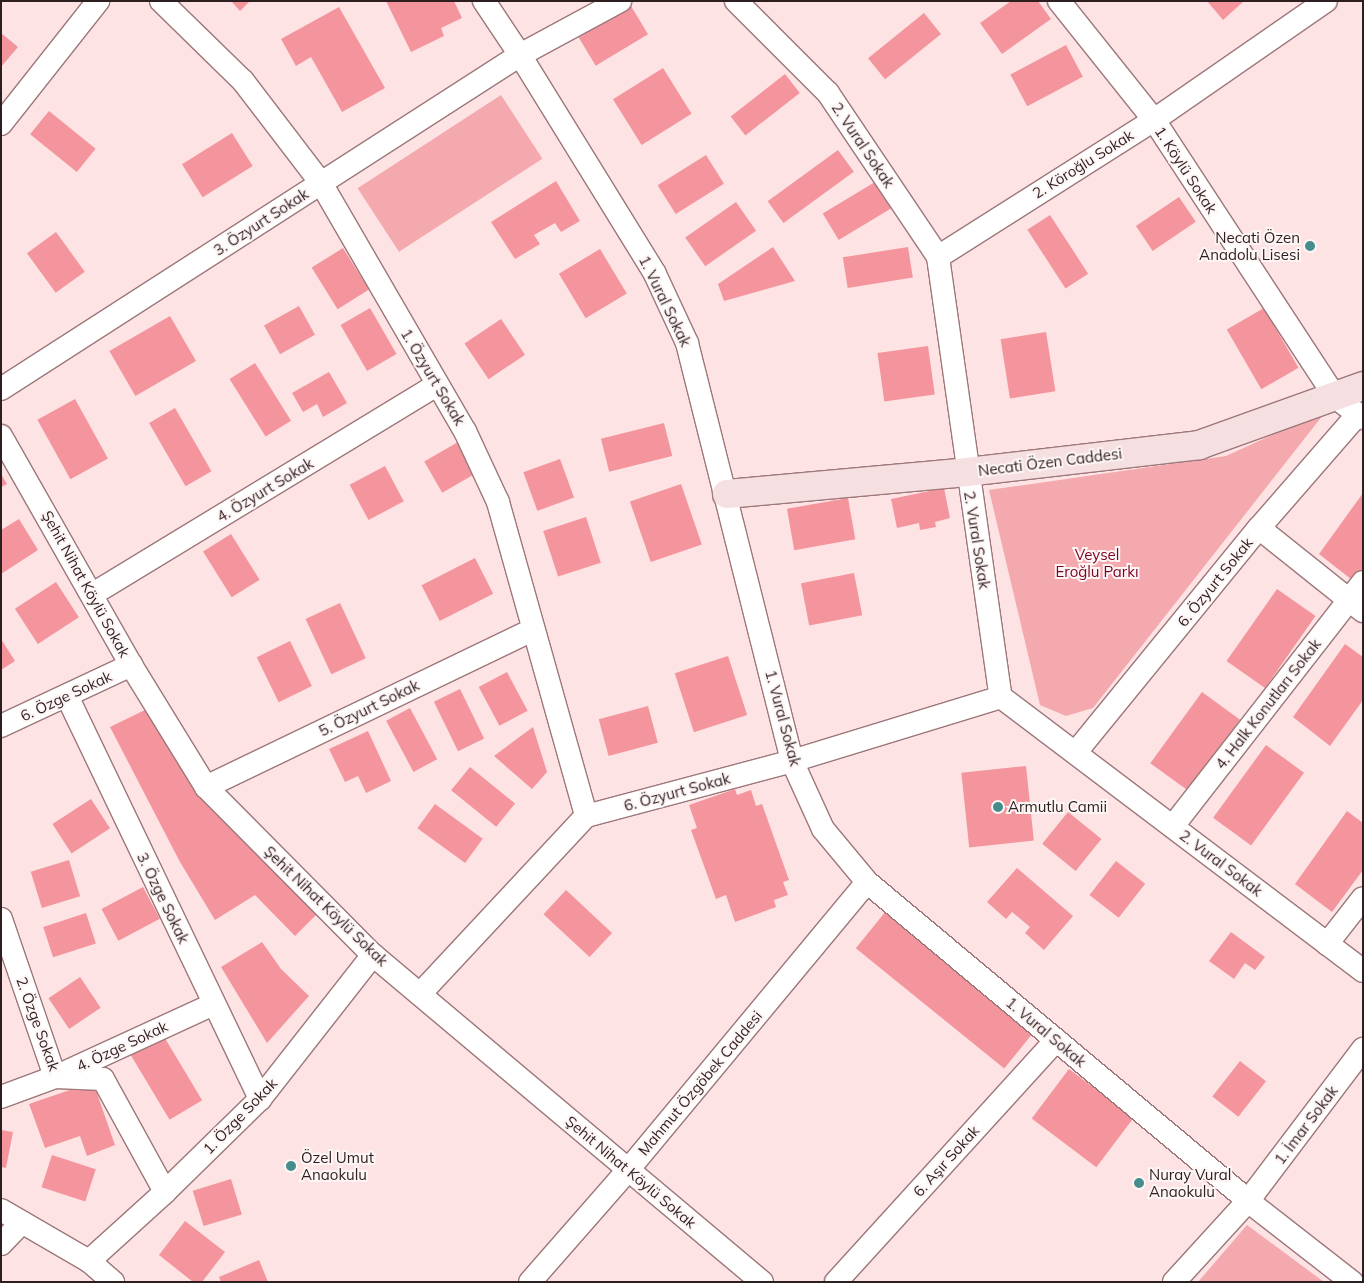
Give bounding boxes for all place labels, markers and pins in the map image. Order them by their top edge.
place label: Necati Özen Anadolu Lisesi [1199,228,1300,263]
marker: Necati Özen Anadolu Lisesi [1304,240,1316,252]
place label: Armutlu Camii [1008,798,1107,816]
marker: Armutlu Camii [992,801,1004,813]
place label: Özel Umut Anaokulu [301,1148,374,1183]
marker: Özel Umut Anaokulu [285,1160,297,1172]
place label: Nuray Vural Anaokulu [1149,1165,1231,1200]
marker: Nuray Vural Anaokulu [1133,1177,1145,1189]

